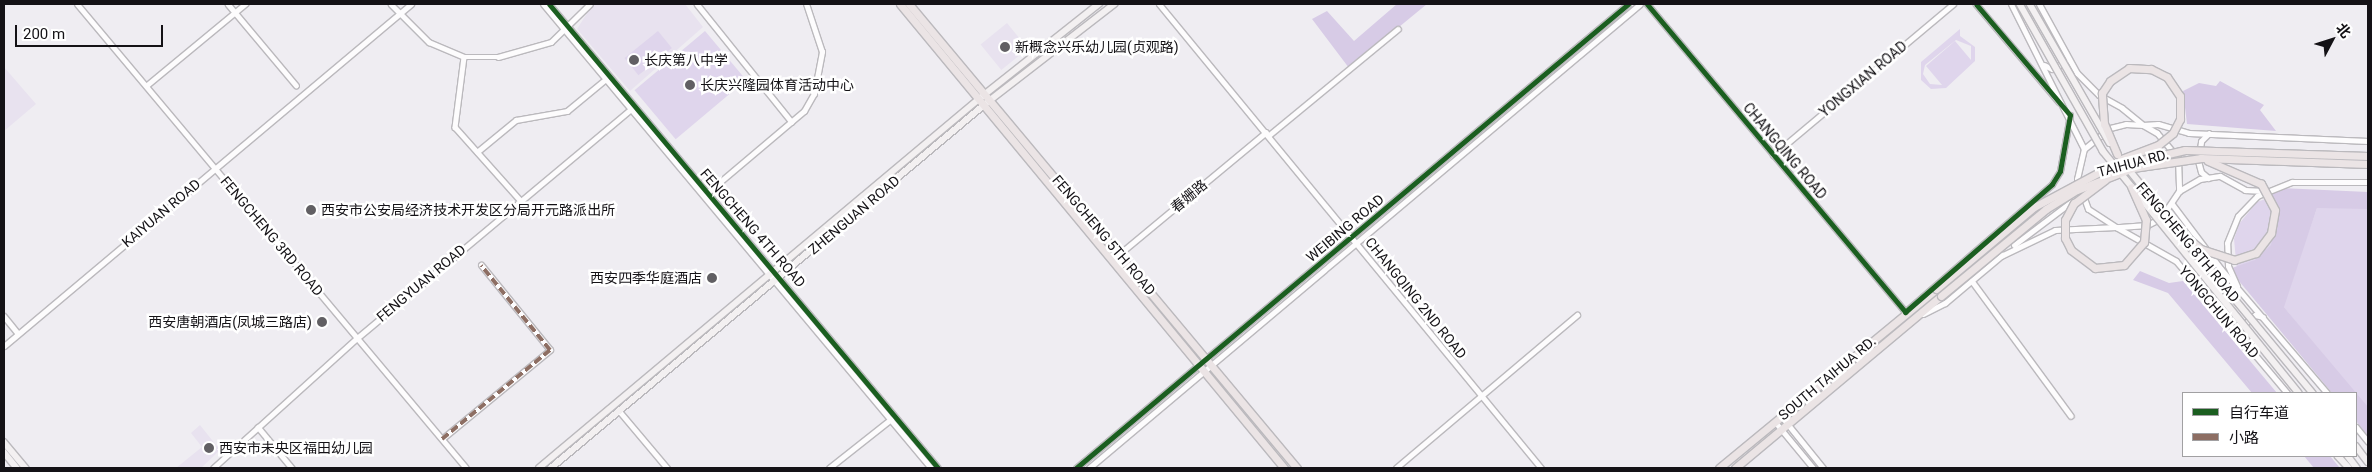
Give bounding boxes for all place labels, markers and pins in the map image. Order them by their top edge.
place label: 新概念兴乐幼儿园(贞观路) [1015,39,1179,55]
marker: 新概念兴乐幼儿园(贞观路) [999,41,1011,53]
place label: 长庆第八中学 [644,52,728,68]
marker: 长庆第八中学 [628,54,640,66]
place label: 长庆兴隆园体育活动中心 [700,77,854,93]
marker: 长庆兴隆园体育活动中心 [684,79,696,91]
place label: 西安市公安局经济技术开发区分局开元路派出所 [321,202,615,218]
marker: 西安市公安局经济技术开发区分局开元路派出所 [305,204,317,216]
place label: 西安四季华庭酒店 [590,270,702,286]
marker: 西安四季华庭酒店 [706,272,718,284]
place label: 西安唐朝酒店(凤城三路店) [148,314,312,330]
marker: 西安唐朝酒店(凤城三路店) [316,316,328,328]
place label: 西安市未央区福田幼儿园 [219,440,373,456]
marker: 西安市未央区福田幼儿园 [203,442,215,454]

